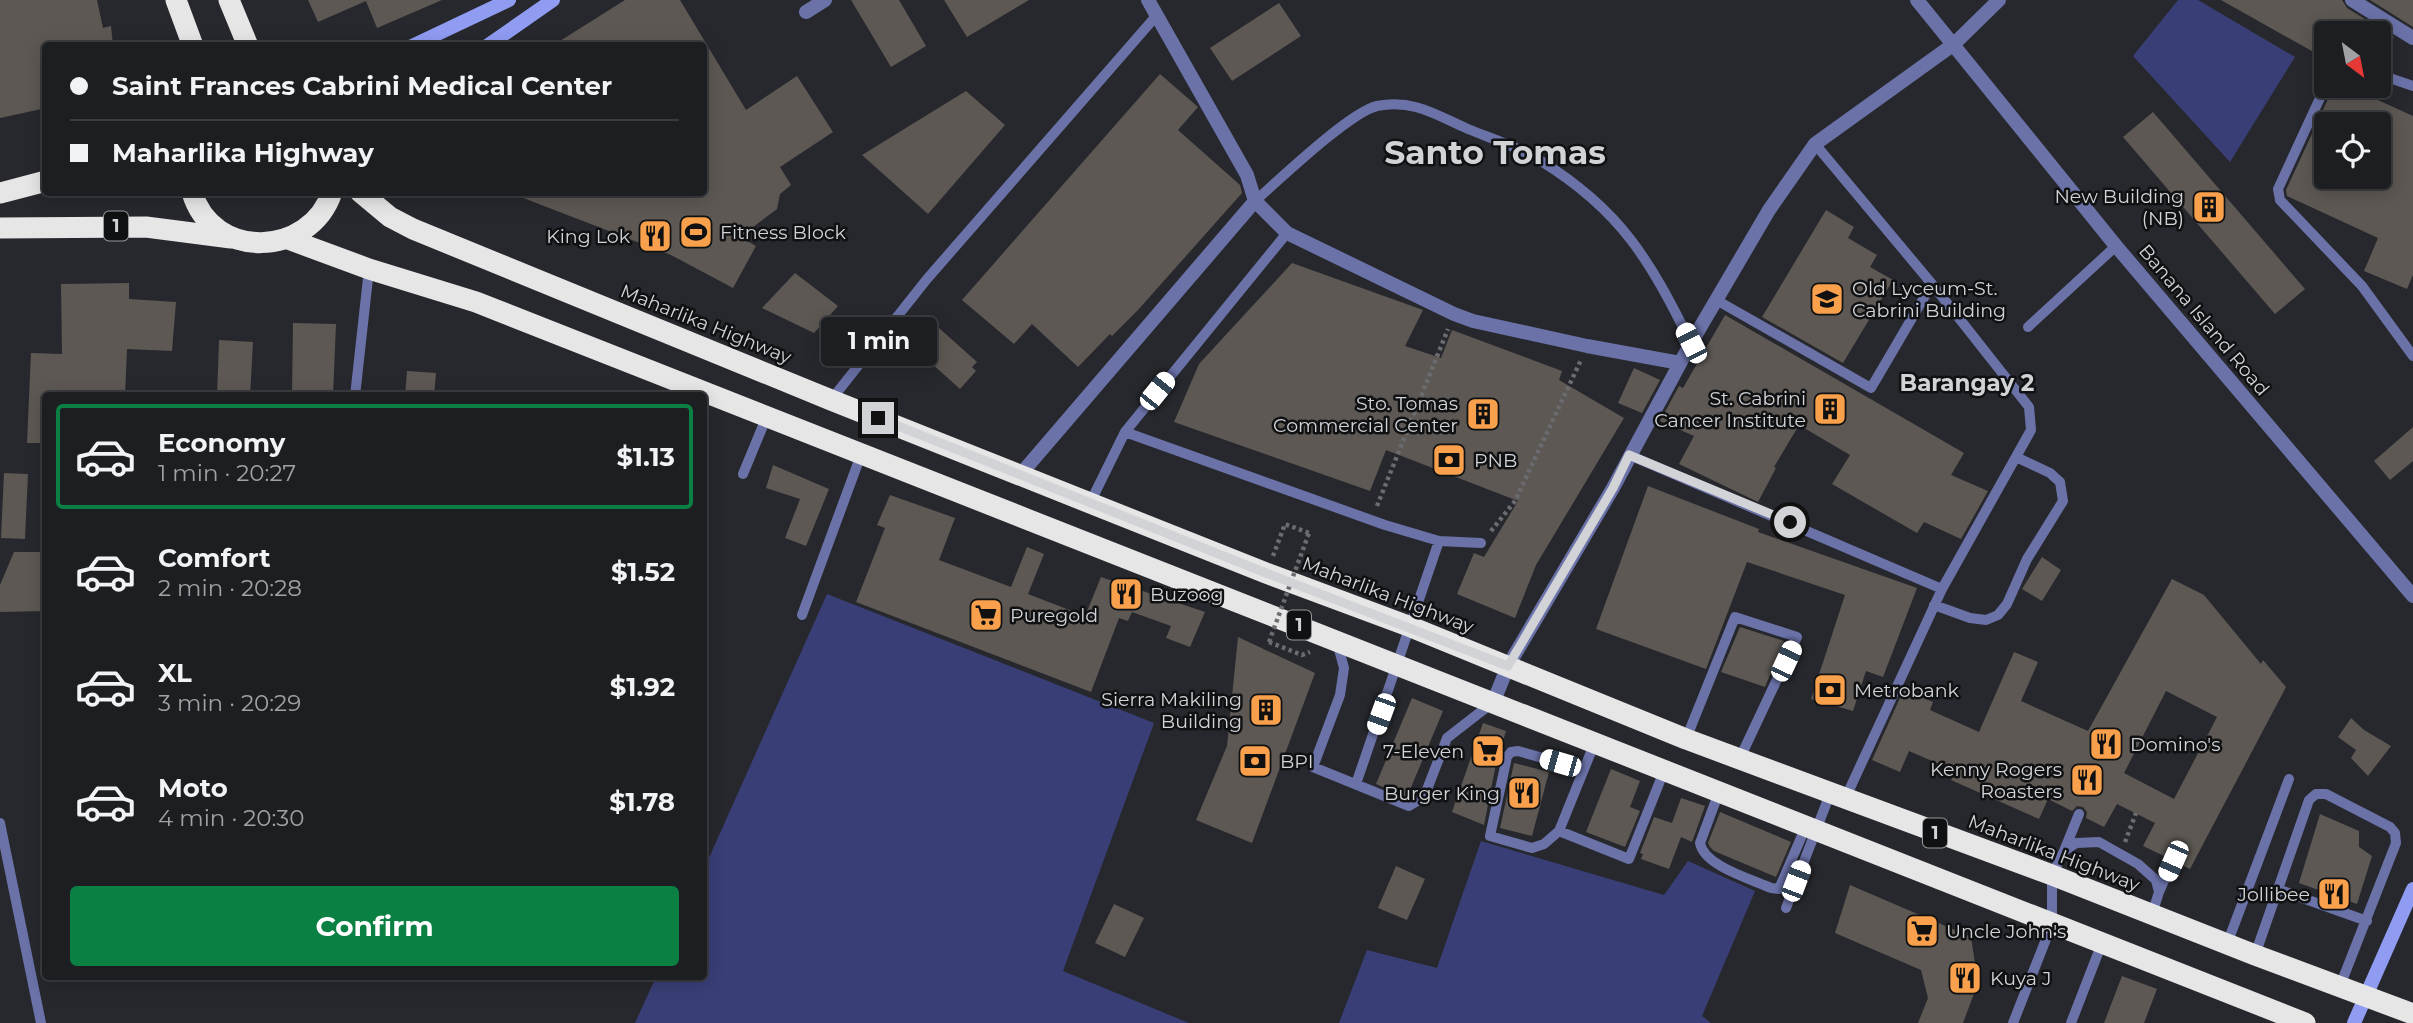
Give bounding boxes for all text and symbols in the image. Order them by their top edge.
north arrow [2314,21,2390,98]
map controls [2314,21,2391,189]
text: Saint Frances Cabrini Medical Center [112,70,612,102]
button: locate [2314,112,2391,189]
district label: Santo Tomas [1384,132,1606,172]
text: Maharlika Highway [112,137,374,169]
place label: New Building (NB) [2054,185,2184,230]
building icon: New Building (NB) [2190,188,2228,226]
road number: 1 [104,211,128,240]
sports icon: Fitness Block [677,213,715,251]
restaurant icon: King Lok [636,217,674,255]
place label: Fitness Block [720,221,846,244]
place label: King Lok [546,225,631,248]
street label: Banana Island Road [2134,240,2274,400]
place label: Old Lyceum-St. Cabrini Building [1852,277,2006,322]
street label: Maharlika Highway [617,279,795,369]
school or university icon: Old Lyceum-St. Cabrini Building [1808,280,1846,318]
callout: 1 min [820,316,936,366]
car [1673,320,1710,366]
text: 1 min [848,327,910,355]
car [1136,368,1179,414]
district label: Barangay 2 [1900,369,2034,397]
place label: St. Cabrini Cancer Institute [1654,387,1806,432]
building icon: St. Cabrini Cancer Institute [1811,390,1849,428]
place label: Sto. Tomas Commercial Center [1273,392,1458,437]
building icon: Sto. Tomas Commercial Center [1464,395,1502,433]
route end [862,402,894,434]
icon: car [74,425,137,488]
text: Economy [158,427,285,459]
text: $1.13 [617,441,675,473]
bank icon: PNB [1430,441,1468,479]
place label: PNB [1474,449,1517,472]
text: 1 min · 20:27 [158,459,296,487]
route start [1774,506,1806,538]
icon: car [74,540,137,603]
text: Comfort [158,542,270,574]
street label: Maharlika Highway [1299,552,1478,639]
text: $1.52 [611,556,675,588]
text: 2 min · 20:28 [158,574,302,602]
restaurant icon: Buzoog [1107,575,1145,613]
place label: Buzoog [1150,583,1223,606]
supermarket icon: Puregold [967,596,1005,634]
place label: Puregold [1010,604,1098,627]
road number: 1 [1287,610,1311,640]
car [1768,638,1805,684]
icon: car [74,655,137,718]
text: XL [158,657,192,689]
text: $1.92 [610,671,675,703]
bank icon: Metrobank [1811,671,1849,709]
place label: Metrobank [1854,679,1959,702]
place label: Sierra Makiling Building [1101,688,1242,733]
text: 3 min · 20:29 [158,689,301,717]
building icon: Sierra Makiling Building [1247,691,1285,729]
car [1364,691,1399,737]
restaurant icon: Domino's [2087,725,2125,763]
supermarket icon: 7-Eleven [1469,732,1507,770]
place label: Domino's [2130,733,2220,756]
place label: 7-Eleven [1383,740,1464,763]
bank icon: BPI [1236,742,1274,780]
car [1537,747,1584,779]
place label: BPI [1280,750,1314,773]
place label: Kenny Rogers Roasters [1930,758,2062,803]
restaurant icon: Kenny Rogers Roasters [2068,761,2106,799]
icon: car [74,770,137,833]
text: Moto [158,772,228,804]
restaurant icon: Burger King [1505,774,1543,812]
place label: Burger King [1384,782,1500,805]
text: $1.78 [609,786,675,818]
text: 4 min · 20:30 [158,804,305,832]
street label: Maharlika Highway [1965,810,2144,897]
road number: 1 [1923,818,1947,848]
car [2155,838,2192,884]
car [1779,858,1814,904]
restaurant icon: Jollibee [2315,875,2353,913]
place label: Jollibee [2236,883,2310,906]
button: Confirm [70,886,679,966]
supermarket icon: Uncle John's [1903,912,1941,950]
place label: Uncle John's [1946,920,2066,943]
restaurant icon: Kuya J [1946,959,1984,997]
place label: Kuya J [1990,967,2051,990]

